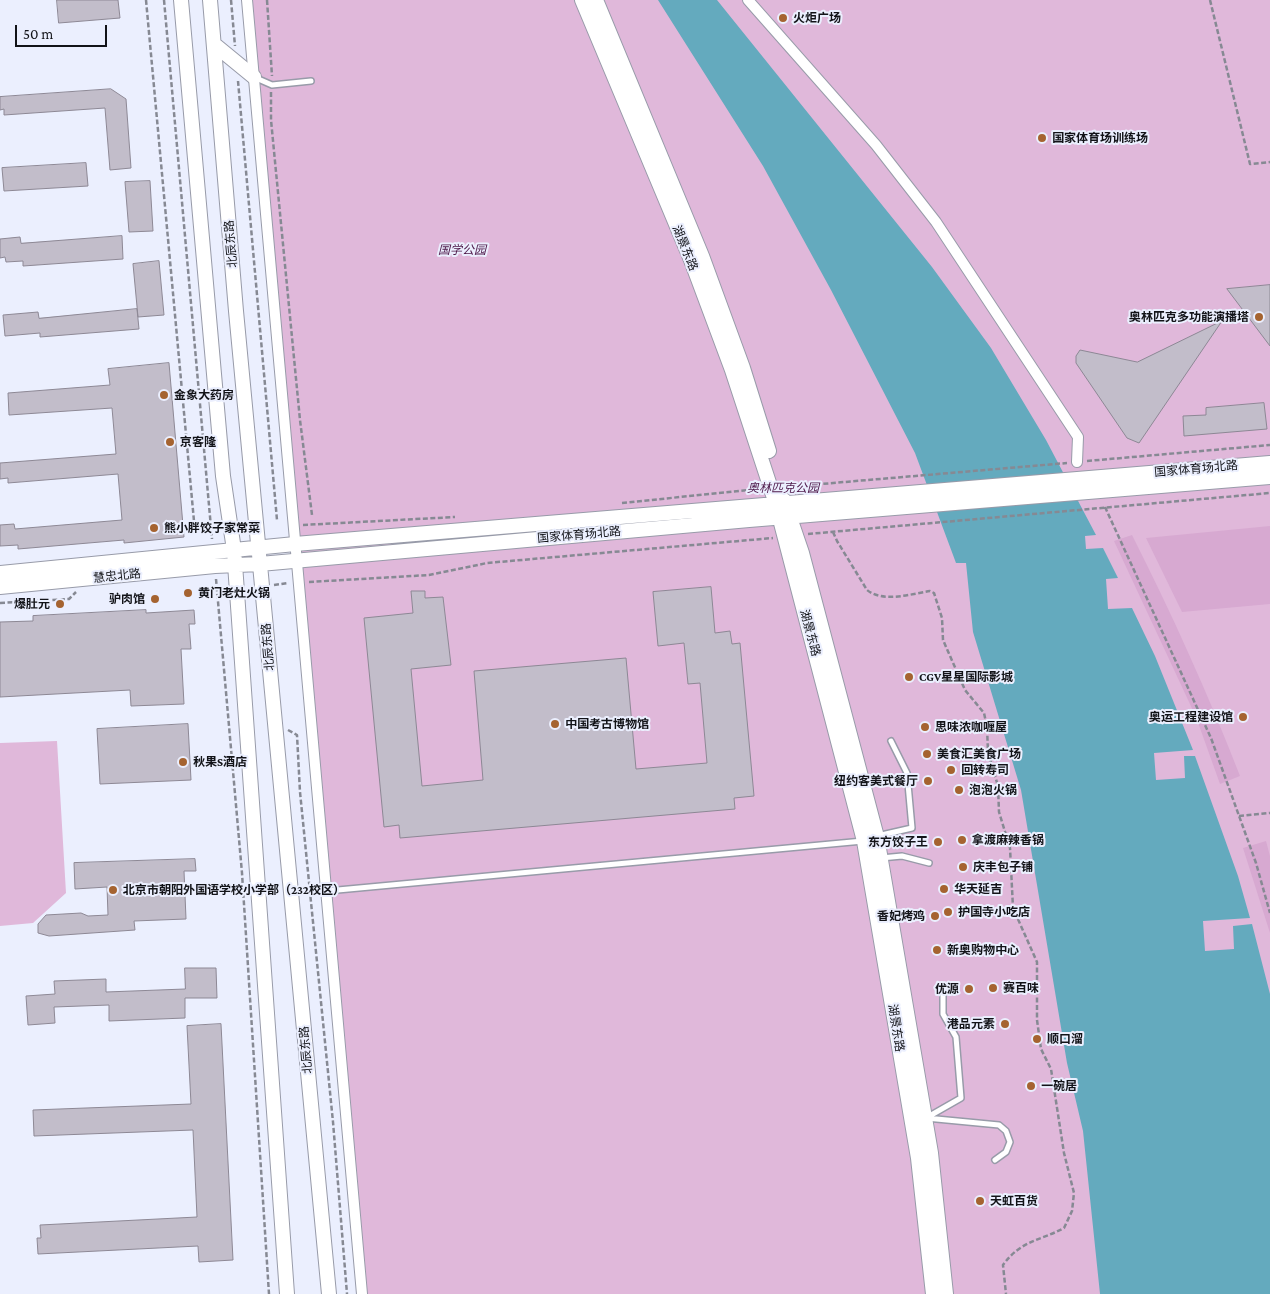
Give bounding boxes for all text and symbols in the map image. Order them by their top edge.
place label: 火炬广场 [793,11,841,25]
marker: 火炬广场 [777,12,789,24]
scale bar [18,15,110,47]
text: 50 m [23,26,53,42]
place label: 国家体育场训练场 [1052,131,1148,145]
marker: 国家体育场训练场 [1036,132,1048,144]
street label: 北辰东路 [222,219,240,269]
street label: 湖景东路 [669,223,701,273]
park label: 国学公园 [438,243,486,257]
place label: 奥林匹克多功能演播塔 [1129,310,1249,324]
marker: 奥林匹克多功能演播塔 [1253,311,1265,323]
place label: 金象大药房 [174,388,234,402]
marker: 金象大药房 [158,389,170,401]
place label: 京客隆 [180,435,216,449]
marker: 京客隆 [164,436,176,448]
street label: 国家体育场北路 [1154,458,1238,480]
park label: 奥林匹克公园 [747,481,819,495]
place label: 熊小胖饺子家常菜 [164,521,260,535]
marker: 熊小胖饺子家常菜 [148,522,160,534]
street label: 国家体育场北路 [537,524,621,546]
street label: 慧忠北路 [92,566,142,586]
place label: 黄门老灶火锅 [198,586,270,600]
marker: 黄门老灶火锅 [182,587,194,599]
place label: 驴肉馆 [109,592,145,606]
marker: 驴肉馆 [149,593,161,605]
place label: 爆肚元 [14,597,50,611]
marker: 爆肚元 [54,598,66,610]
street label: 湖景东路 [797,608,823,658]
street label: 北辰东路 [259,622,277,672]
place label: CGV星星国际影城 [919,670,1013,684]
marker: CGV星星国际影城 [903,671,915,683]
place label: 奥运工程建设馆 [1149,710,1233,724]
marker: 奥运工程建设馆 [1237,711,1249,723]
place label: 中国考古博物馆 [565,717,649,731]
marker: 中国考古博物馆 [549,718,561,730]
place label: 思味浓咖喱屋 [935,720,1007,734]
marker: 思味浓咖喱屋 [919,721,931,733]
place label: 美食汇美食广场 [937,747,1021,761]
marker: 美食汇美食广场 [921,748,933,760]
place label: 秋果S酒店 [193,755,247,769]
marker: 秋果S酒店 [177,756,189,768]
place label: 回转寿司 [961,763,1009,777]
marker: 回转寿司 [945,764,957,776]
place label: 纽约客美式餐厅 [834,774,918,788]
marker: 纽约客美式餐厅 [922,775,934,787]
place label: 泡泡火锅 [969,783,1017,797]
marker: 泡泡火锅 [953,784,965,796]
place label: 拿渡麻辣香锅 [972,833,1044,847]
marker: 拿渡麻辣香锅 [956,834,968,846]
place label: 东方饺子王 [868,835,928,849]
marker: 东方饺子王 [932,836,944,848]
place label: 庆丰包子铺 [973,860,1033,874]
marker: 庆丰包子铺 [957,861,969,873]
place label: 华天延吉 [954,882,1002,896]
place label: 北京市朝阳外国语学校小学部（232校区） [123,883,345,897]
marker: 华天延吉 [938,883,950,895]
marker: 北京市朝阳外国语学校小学部（232校区） [107,884,119,896]
place label: 护国寺小吃店 [958,905,1030,919]
marker: 护国寺小吃店 [942,906,954,918]
place label: 香妃烤鸡 [877,909,925,923]
marker: 香妃烤鸡 [929,910,941,922]
place label: 新奥购物中心 [947,943,1019,957]
marker: 新奥购物中心 [931,944,943,956]
place label: 赛百味 [1003,981,1039,995]
place label: 优源 [935,982,959,996]
marker: 赛百味 [987,982,999,994]
marker: 优源 [963,983,975,995]
street label: 湖景东路 [885,1003,907,1053]
place label: 港品元素 [947,1017,995,1031]
marker: 港品元素 [999,1018,1011,1030]
street label: 北辰东路 [297,1025,315,1075]
place label: 顺口溜 [1047,1032,1083,1046]
marker: 顺口溜 [1031,1033,1043,1045]
place label: 一碗居 [1041,1079,1077,1093]
marker: 一碗居 [1025,1080,1037,1092]
place label: 天虹百货 [990,1194,1038,1208]
marker: 天虹百货 [974,1195,986,1207]

